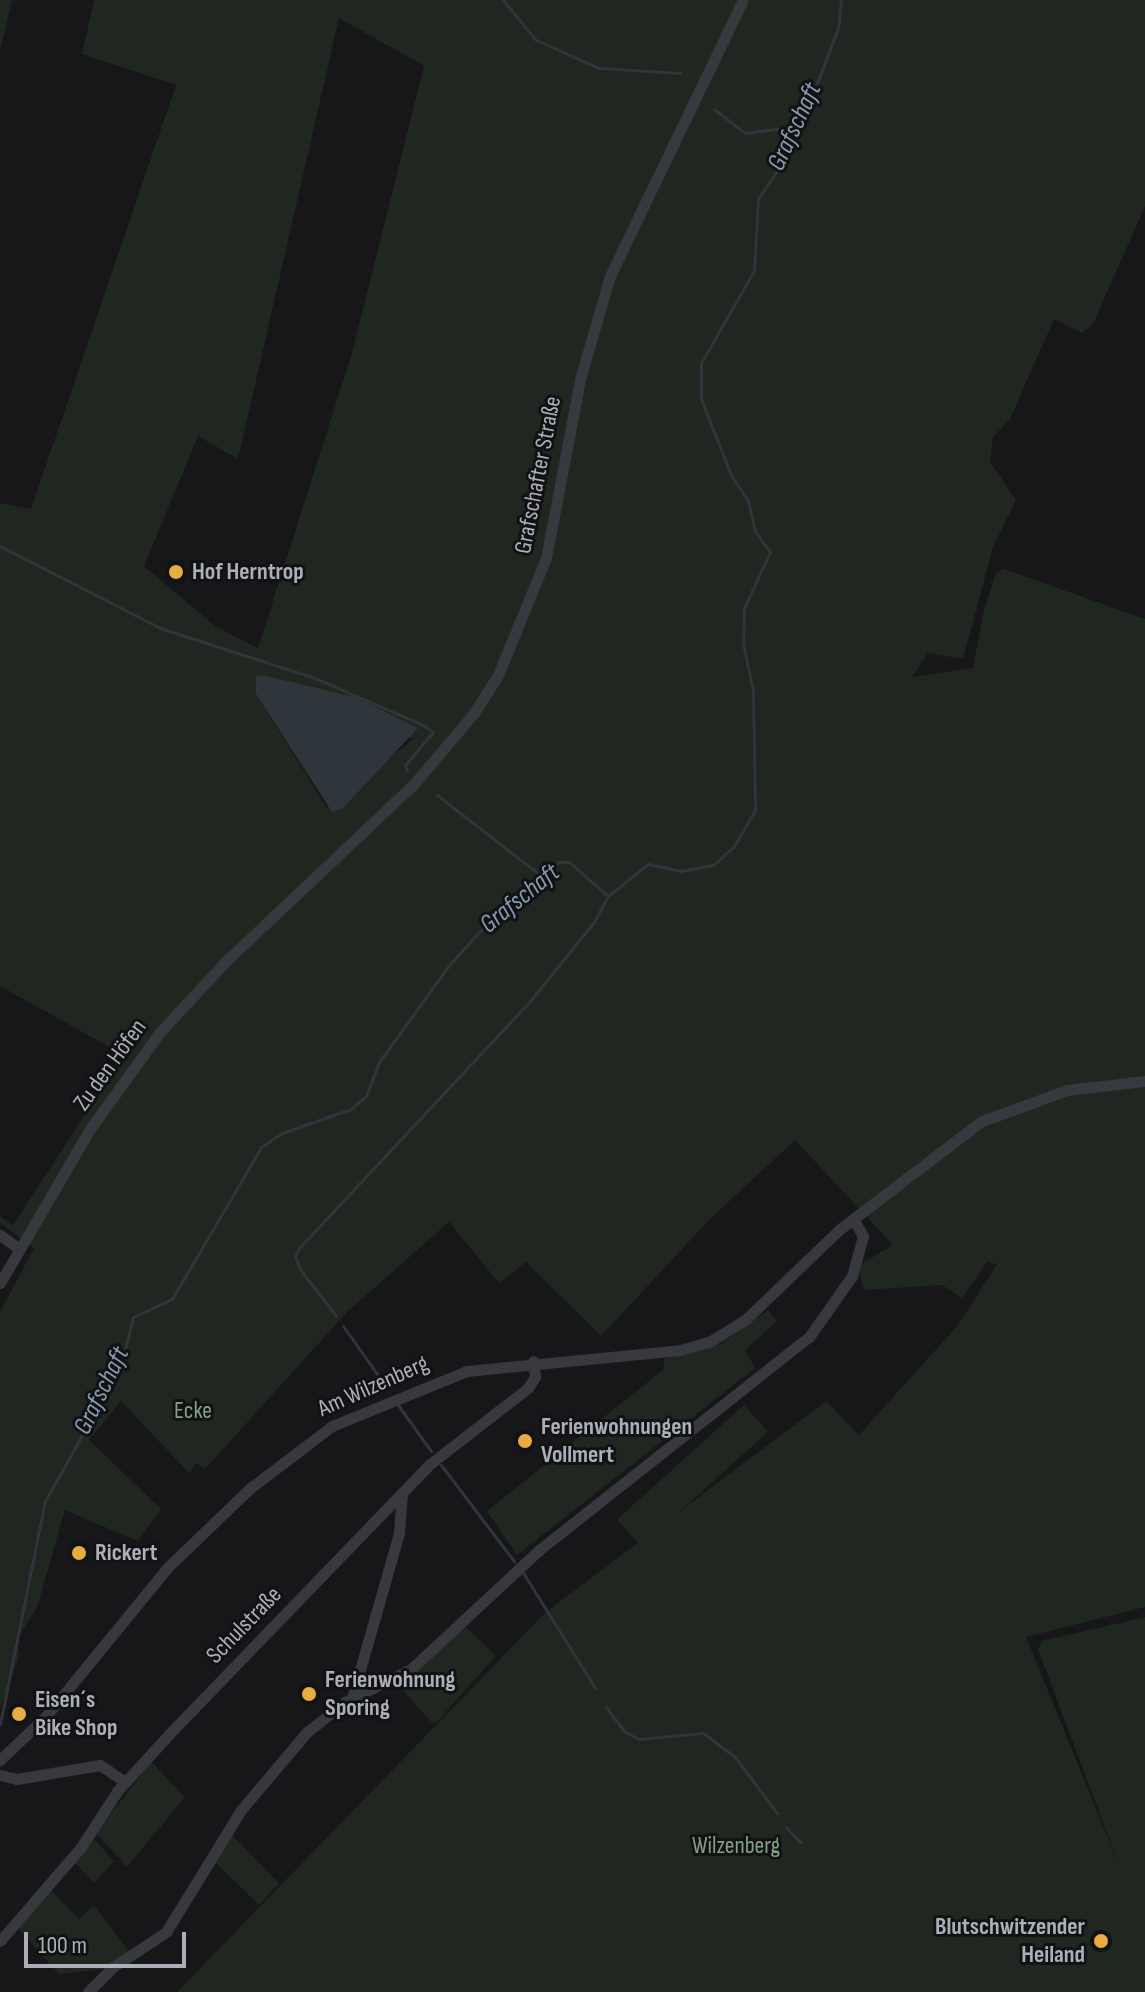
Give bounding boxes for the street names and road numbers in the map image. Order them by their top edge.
street label: Grafschafter Straße [509,394,567,556]
street label: Zu den Höfen [67,1014,153,1116]
street label: Am Wilzenberg [313,1349,433,1423]
street label: Schulstraße [200,1580,288,1670]

